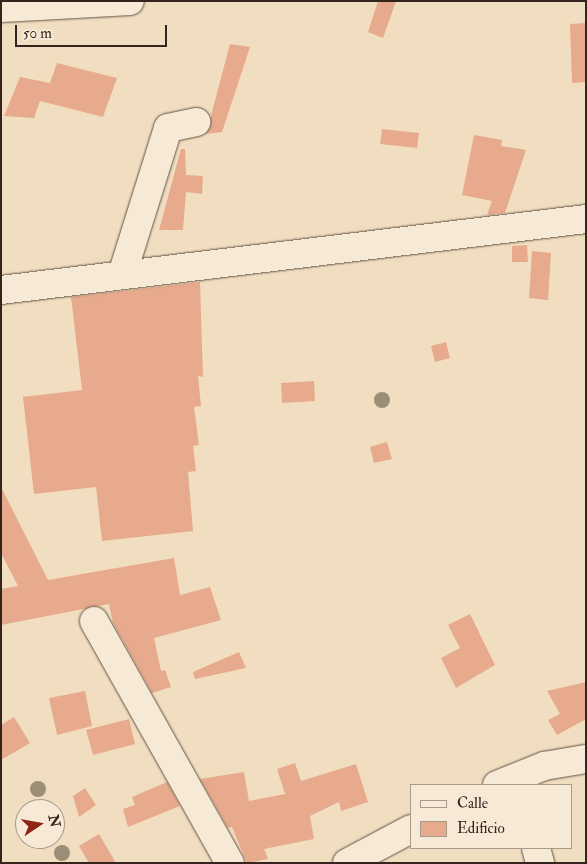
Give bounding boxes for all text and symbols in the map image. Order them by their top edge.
scale bar [18,15,170,47]
text: 50 m [23,24,52,43]
legend [410,784,572,849]
text: Calle [457,794,488,813]
north arrow [15,799,65,849]
text: N [45,813,64,829]
text: Edificio [457,819,505,838]

